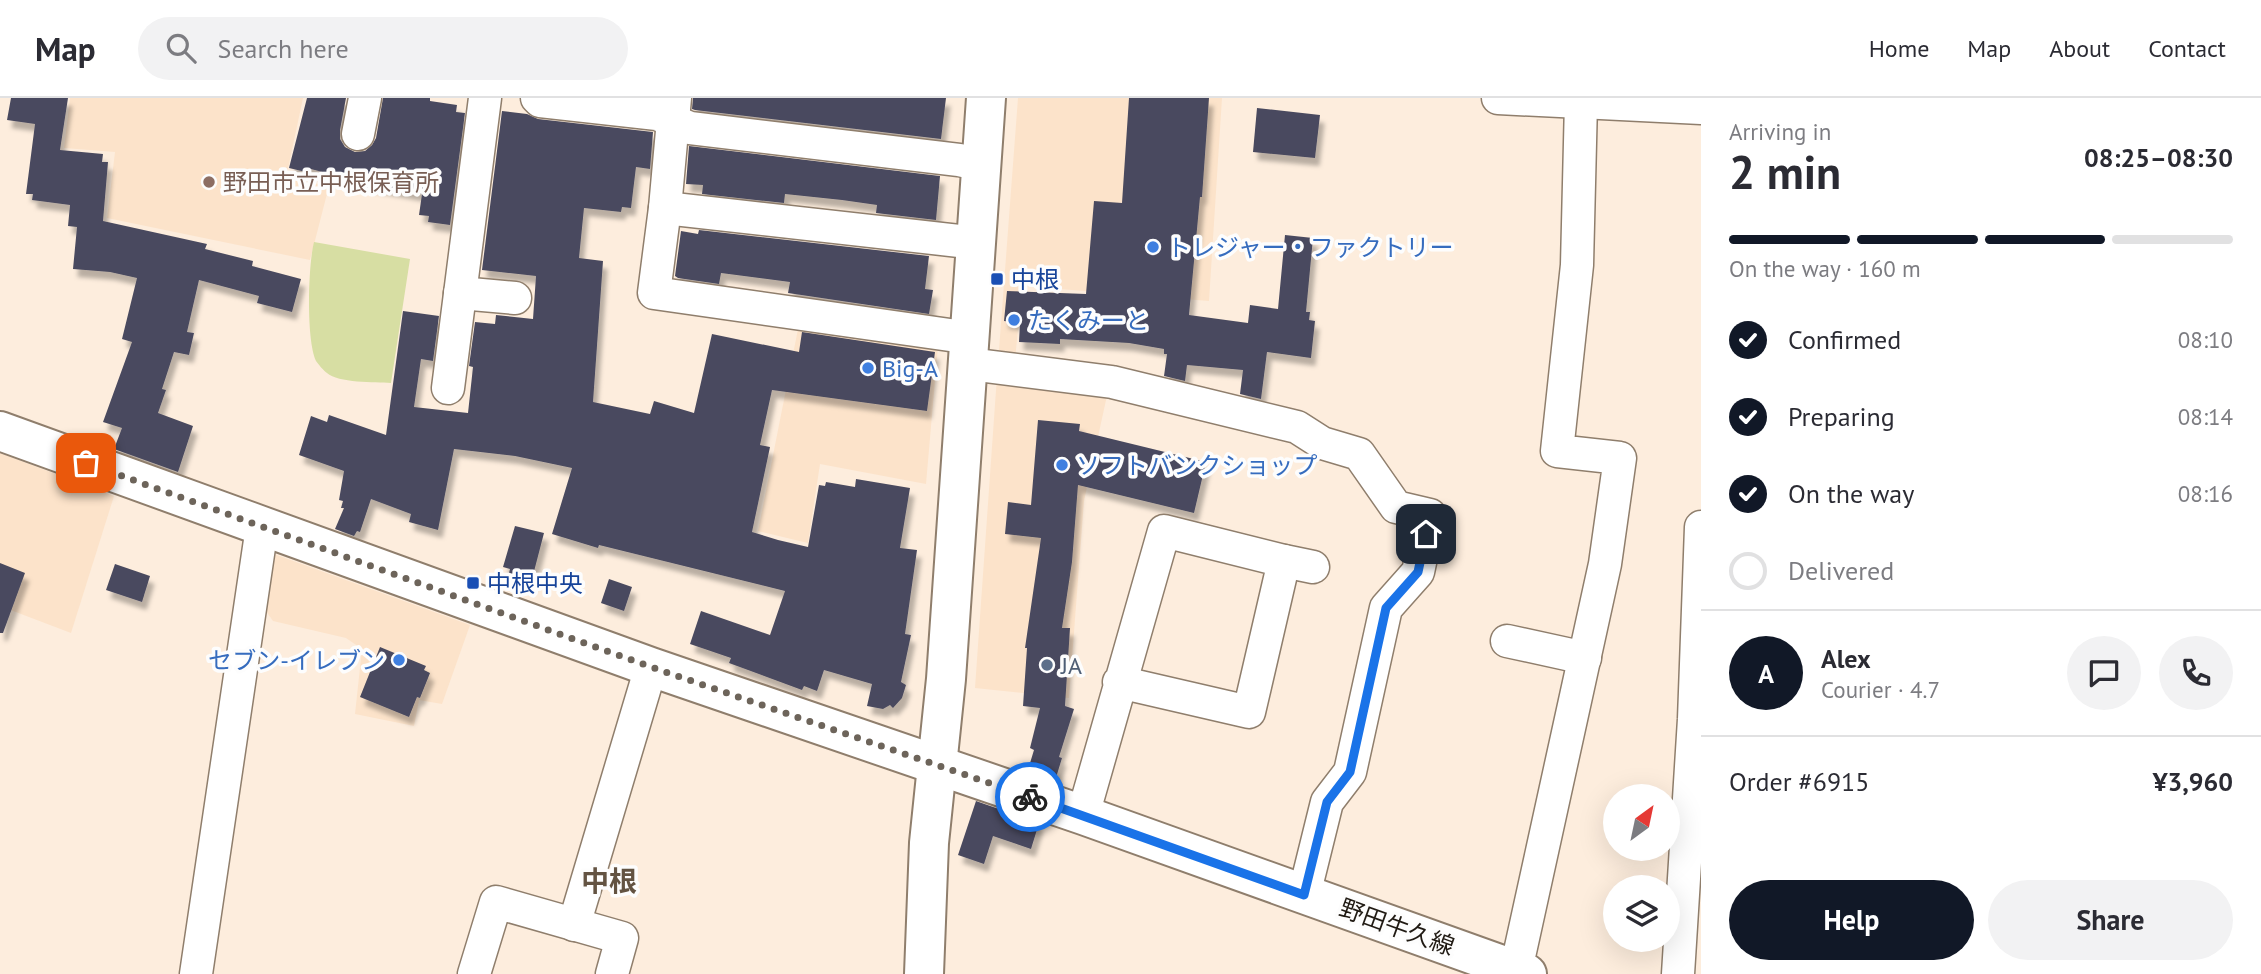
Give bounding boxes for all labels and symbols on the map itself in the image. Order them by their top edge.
place label: 野田市立中根保育所 [223,167,439,198]
marker: 野田市立中根保育所 [201,174,217,190]
place label: トレジャー・ファクトリー [1167,232,1454,263]
marker: トレジャー・ファクトリー [1145,239,1161,255]
place label: 中根 [1011,264,1059,295]
marker: 中根 [989,271,1005,287]
place label: たくみーと [1028,305,1149,336]
marker: たくみーと [1006,312,1022,328]
place label: Big-A [882,353,938,384]
marker: Big-A [860,360,876,376]
pin [56,433,116,493]
place label: ソフトバンクショップ [1076,450,1317,481]
marker: ソフトバンクショップ [1054,457,1070,473]
pin [1396,504,1456,564]
place label: 中根中央 [487,568,583,599]
marker: 中根中央 [465,575,481,591]
place label: セブン-イレブン [208,645,385,676]
place label: JA [1060,650,1082,681]
marker: セブン-イレブン [391,652,407,668]
marker: JA [1039,657,1055,673]
courier [995,762,1065,832]
north arrow [1603,784,1680,861]
district label: 中根 [581,862,637,899]
street label: 野田牛久線 [1335,892,1459,962]

